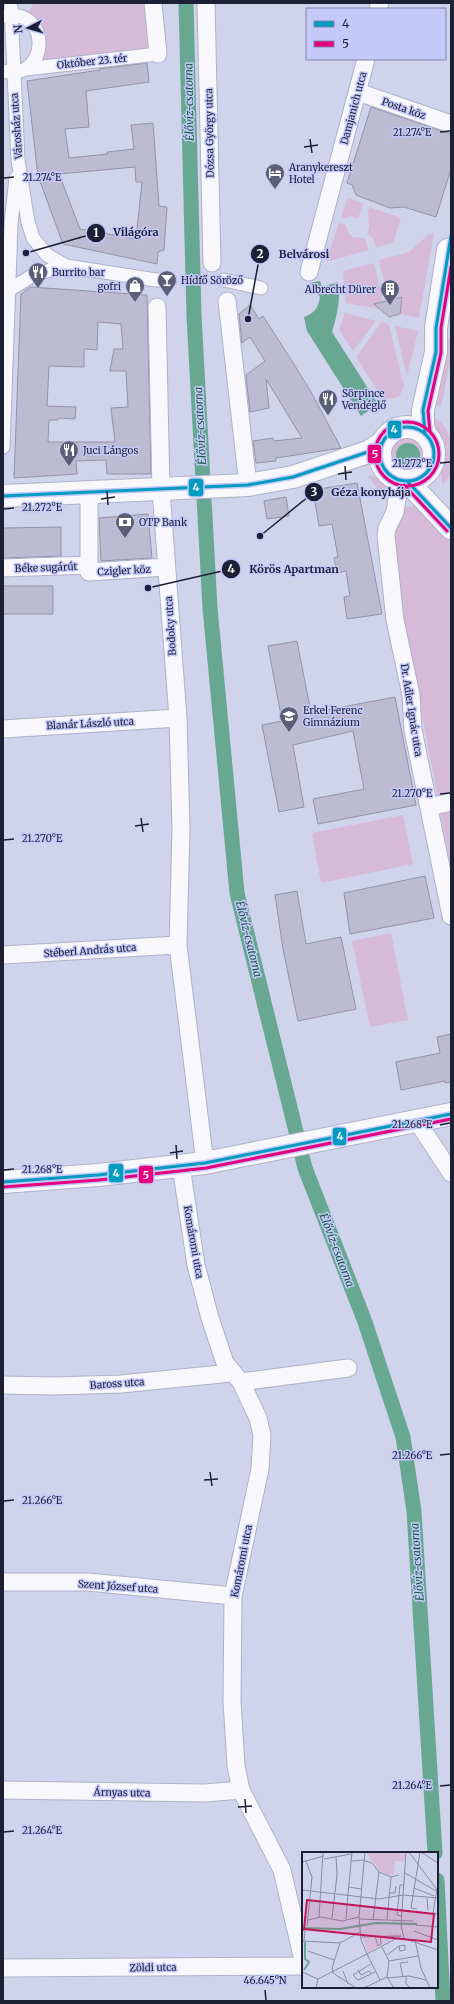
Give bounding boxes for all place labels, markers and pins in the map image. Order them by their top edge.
place label: Aranykereszt Hotel [288,161,353,186]
hotel icon: Aranykereszt Hotel [264,162,286,190]
callout: Világóra [86,221,167,244]
callout: Belvárosi [250,242,337,265]
restaurant icon: Burrito bar [27,261,49,289]
place label: Burrito bar [52,266,105,279]
bar icon: Hídfő Söröző [156,269,178,297]
place label: Hídfő Söröző [181,274,243,287]
shop icon: gofri [124,275,146,303]
building icon: Albrecht Dürer [379,278,401,306]
place label: gofri [98,280,121,293]
place label: Albrecht Dürer [304,283,376,296]
place label: Sörpince Vendéglő [341,387,386,412]
restaurant icon: Sörpince Vendéglő [317,388,339,416]
restaurant icon: Juci Lángos [58,439,80,467]
place label: Juci Lángos [82,444,138,457]
callout: Géza konyhája [304,481,419,504]
bank icon: OTP Bank [114,511,136,539]
place label: OTP Bank [139,516,188,529]
callout: Körös Apartman [221,557,346,580]
place label: Erkel Ferenc Gimnázium [303,704,362,729]
school or university icon: Erkel Ferenc Gimnázium [278,705,300,733]

